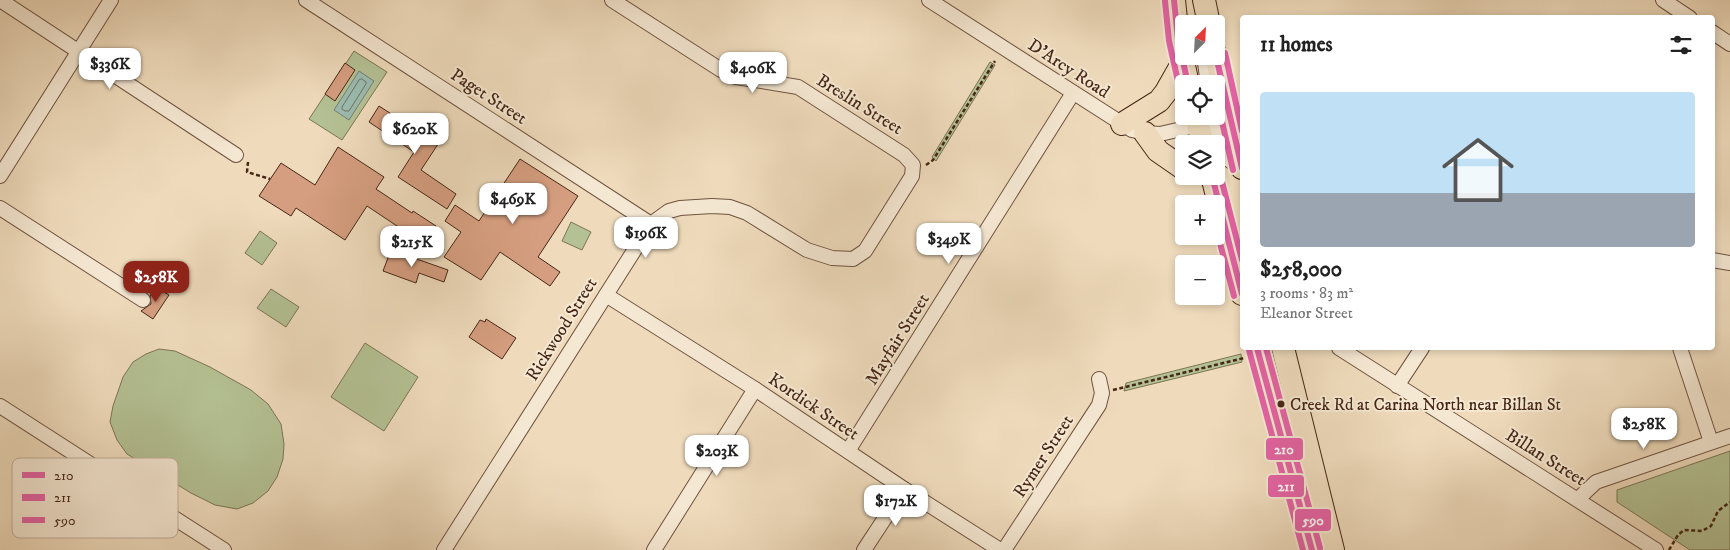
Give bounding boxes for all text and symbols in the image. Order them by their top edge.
north arrow [1175,15,1225,65]
map controls [1175,15,1225,305]
icon: filters [1667,31,1695,59]
text: 11 homes [1260,32,1333,58]
street label: D'Arcy Road [1023,34,1113,103]
pin: $336K [75,48,145,90]
pin: $406K [718,52,788,94]
text: $336K [90,54,130,74]
text: $406K [730,58,776,78]
street label: Paget Street [446,64,531,130]
street label: Breslin Street [812,70,907,140]
button: locate [1175,75,1225,125]
pin: $620K [380,112,450,155]
text: $620K [393,119,437,139]
icon: home [1433,125,1523,215]
button: layers [1175,135,1225,185]
pin: $469K [478,182,548,225]
text: $469K [490,189,536,209]
button: + [1175,195,1225,245]
pin: $196K [611,216,681,259]
pin: $349K [914,222,984,265]
text: $196K [625,223,667,243]
pin: $215K [377,226,447,268]
text: $349K [927,229,971,249]
text: $215K [391,232,433,252]
button: − [1175,255,1225,305]
text: $258,000 [1260,257,1342,283]
pin: $258K [121,260,191,303]
text: $258K [134,267,178,287]
street label: Rickwood Street [521,274,602,385]
text: 3 rooms · 83 m² [1260,283,1353,303]
street label: Mayfair Street [861,290,935,389]
text: Eleanor Street [1260,303,1353,323]
street label: Kordick Street [764,368,863,445]
place label: Creek Rd at Carina North near Billan St [1290,394,1562,416]
marker: Creek Rd at Carina North near Billan St [1276,399,1286,409]
pin: $258K [1609,408,1679,450]
street label: Rymer Street [1009,411,1079,502]
text: $258K [1622,414,1666,434]
street label: Billan Street [1501,425,1590,491]
pin: $203K [682,434,752,477]
line badge: 210 [1265,437,1304,461]
text: $203K [696,441,738,461]
text: 210 [1274,441,1294,459]
legend [12,458,178,538]
text: 210 [54,467,74,485]
line badge: 211 [1267,474,1305,498]
text: 211 [1277,478,1295,496]
pin: $172K [861,484,931,527]
text: 211 [54,489,71,507]
text: $172K [875,491,917,511]
line badge: 590 [1294,508,1332,532]
text: 590 [54,512,75,530]
text: 590 [1301,512,1324,530]

